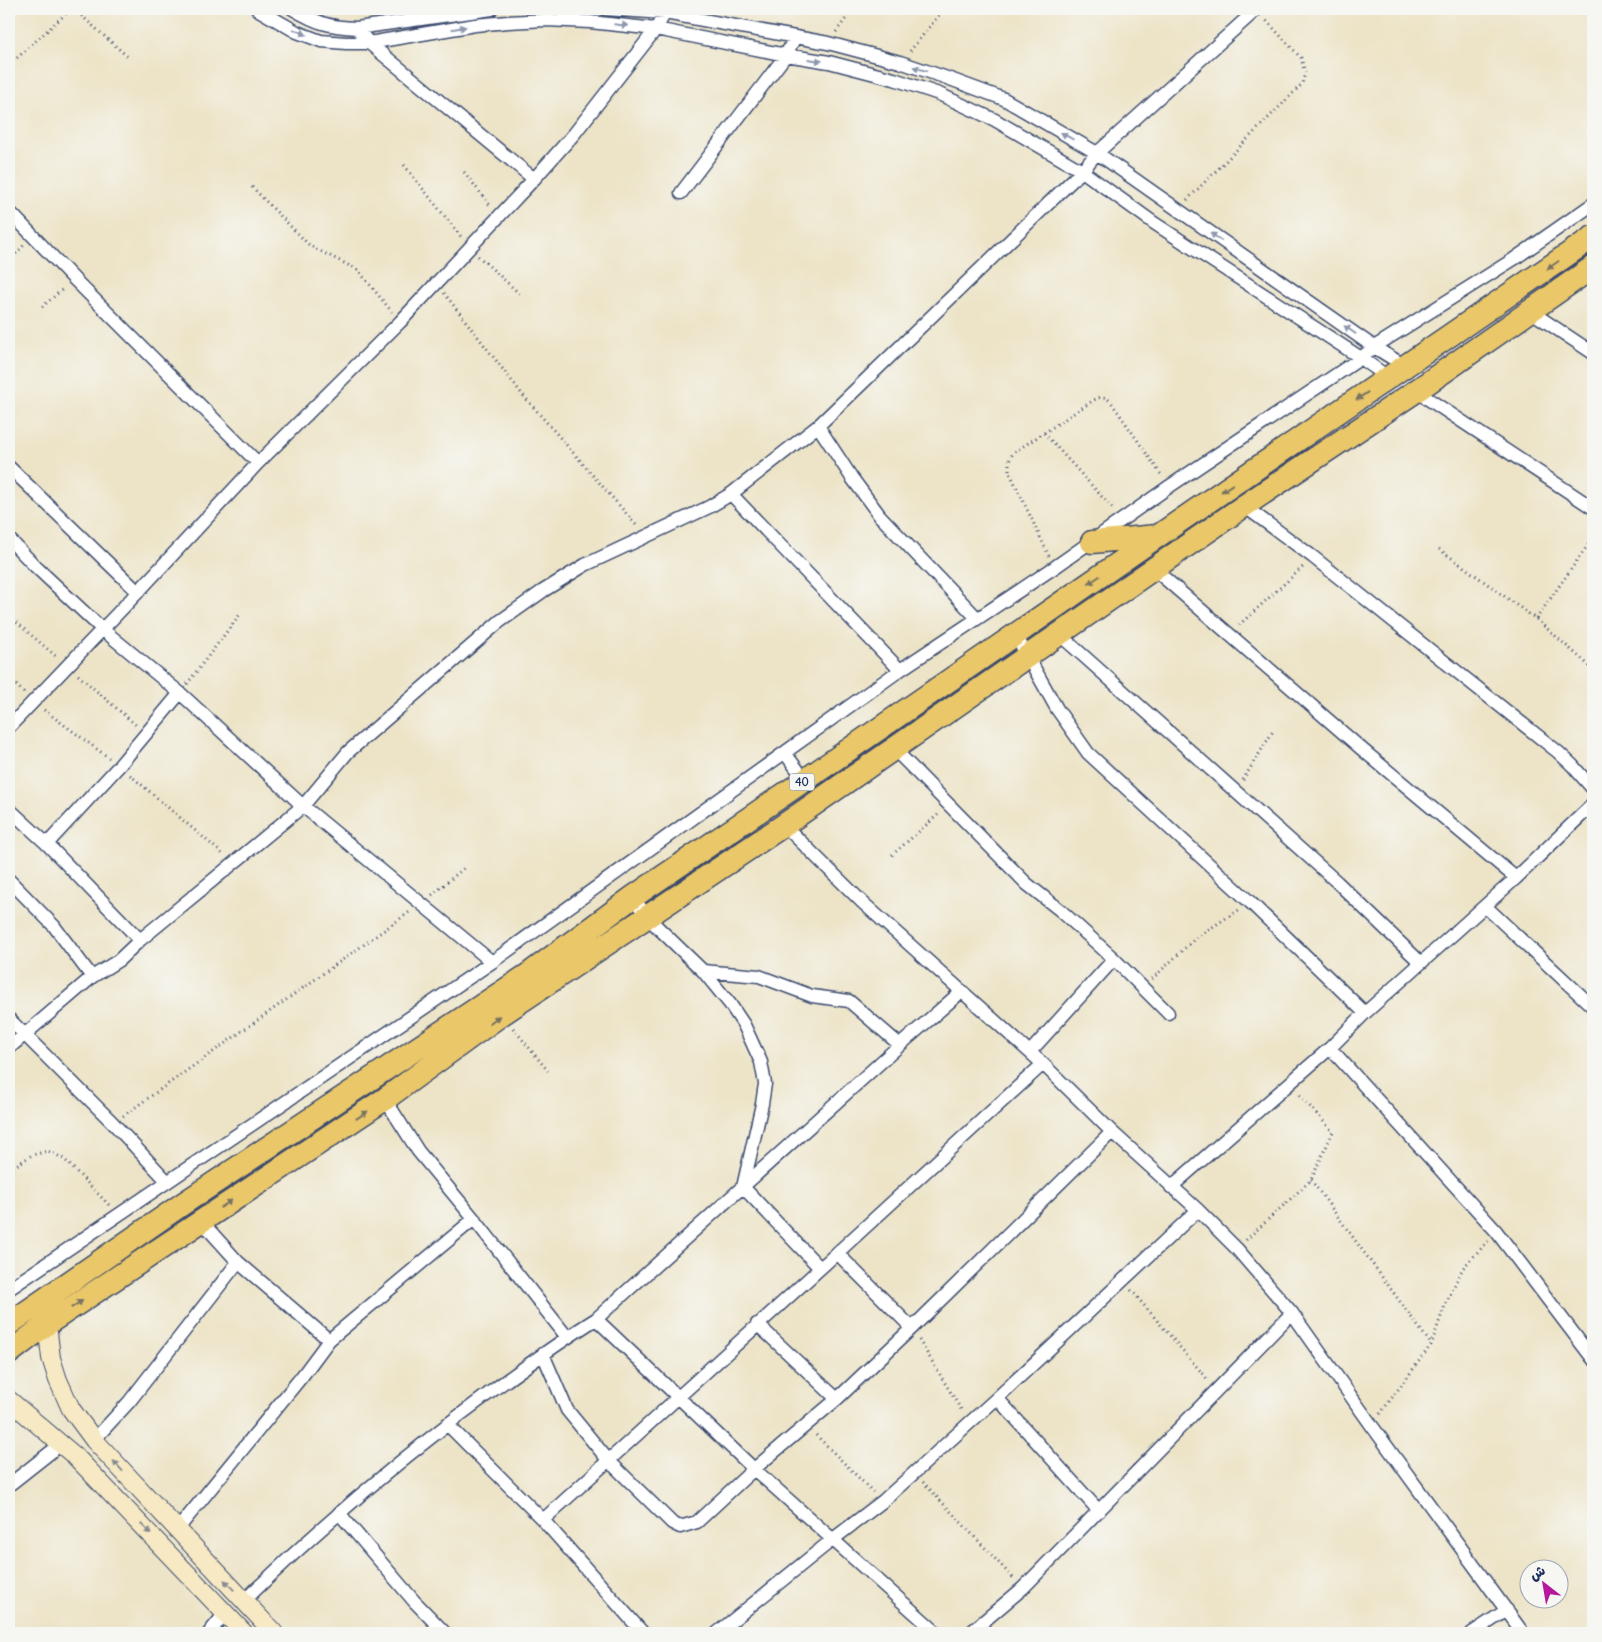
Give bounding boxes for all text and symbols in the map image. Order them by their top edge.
one-way arrow [613,21,629,29]
one-way arrow [452,24,468,32]
one-way arrow [293,29,307,37]
one-way arrow [808,56,824,64]
one-way arrow [912,64,927,72]
one-way arrow [1061,132,1074,141]
one-way arrow [1209,232,1223,242]
one-way arrow [1546,260,1560,270]
one-way arrow [1343,325,1357,335]
one-way arrow [1355,392,1368,401]
one-way arrow [1221,483,1234,493]
one-way arrow [1087,575,1100,585]
road number: 40 [790,774,814,790]
one-way arrow [487,1015,501,1025]
one-way arrow [355,1110,368,1119]
one-way arrow [220,1200,233,1209]
one-way arrow [70,1299,83,1309]
one-way arrow [112,1460,124,1472]
one-way arrow [140,1523,152,1535]
north arrow [1520,1560,1570,1610]
text: ش [1526,1561,1549,1585]
one-way arrow [223,1579,235,1591]

